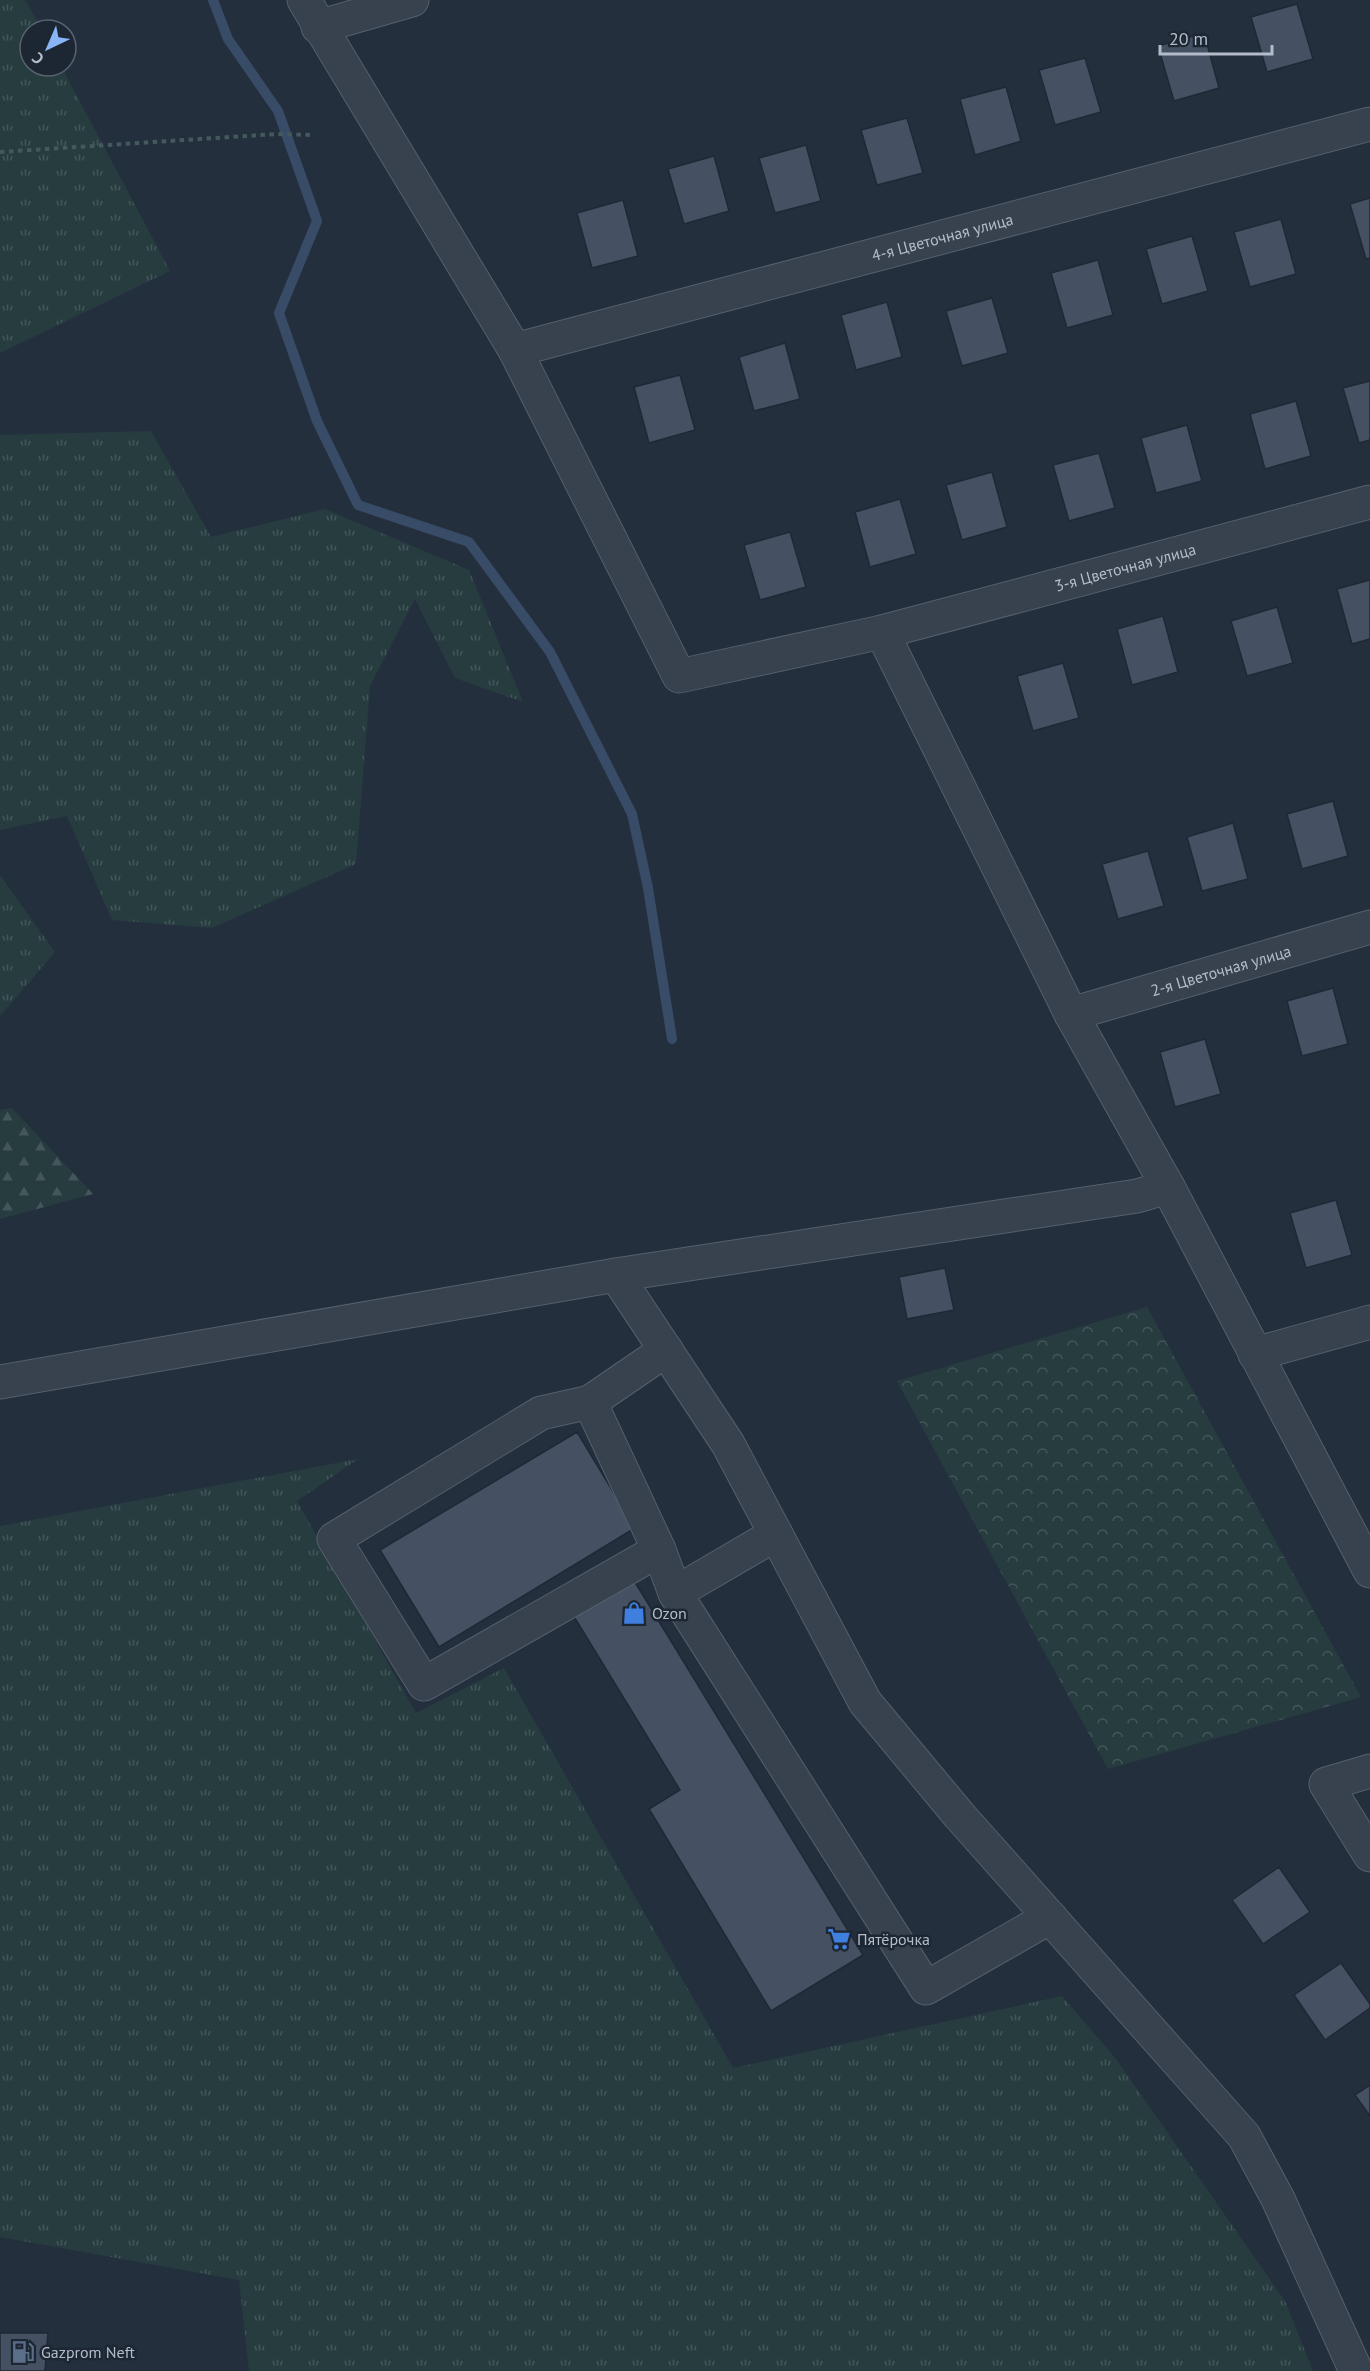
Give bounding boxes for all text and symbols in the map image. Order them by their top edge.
north arrow [18,18,78,78]
scale bar [1160,18,1272,56]
text: 20 m [1169,27,1208,50]
text: С [27,48,48,69]
street label: 4-я Цветочная улица [870,209,1015,265]
street label: 3-я Цветочная улица [1052,539,1198,596]
street label: 2-я Цветочная улица [1148,941,1293,1000]
shop icon: Ozon [621,1600,647,1626]
place label: Ozon [652,1603,687,1623]
supermarket icon: Пятёрочка [826,1926,852,1952]
place label: Пятёрочка [857,1929,930,1949]
fuel station icon: Gazprom Neft [10,2339,36,2365]
place label: Gazprom Neft [41,2342,136,2362]

